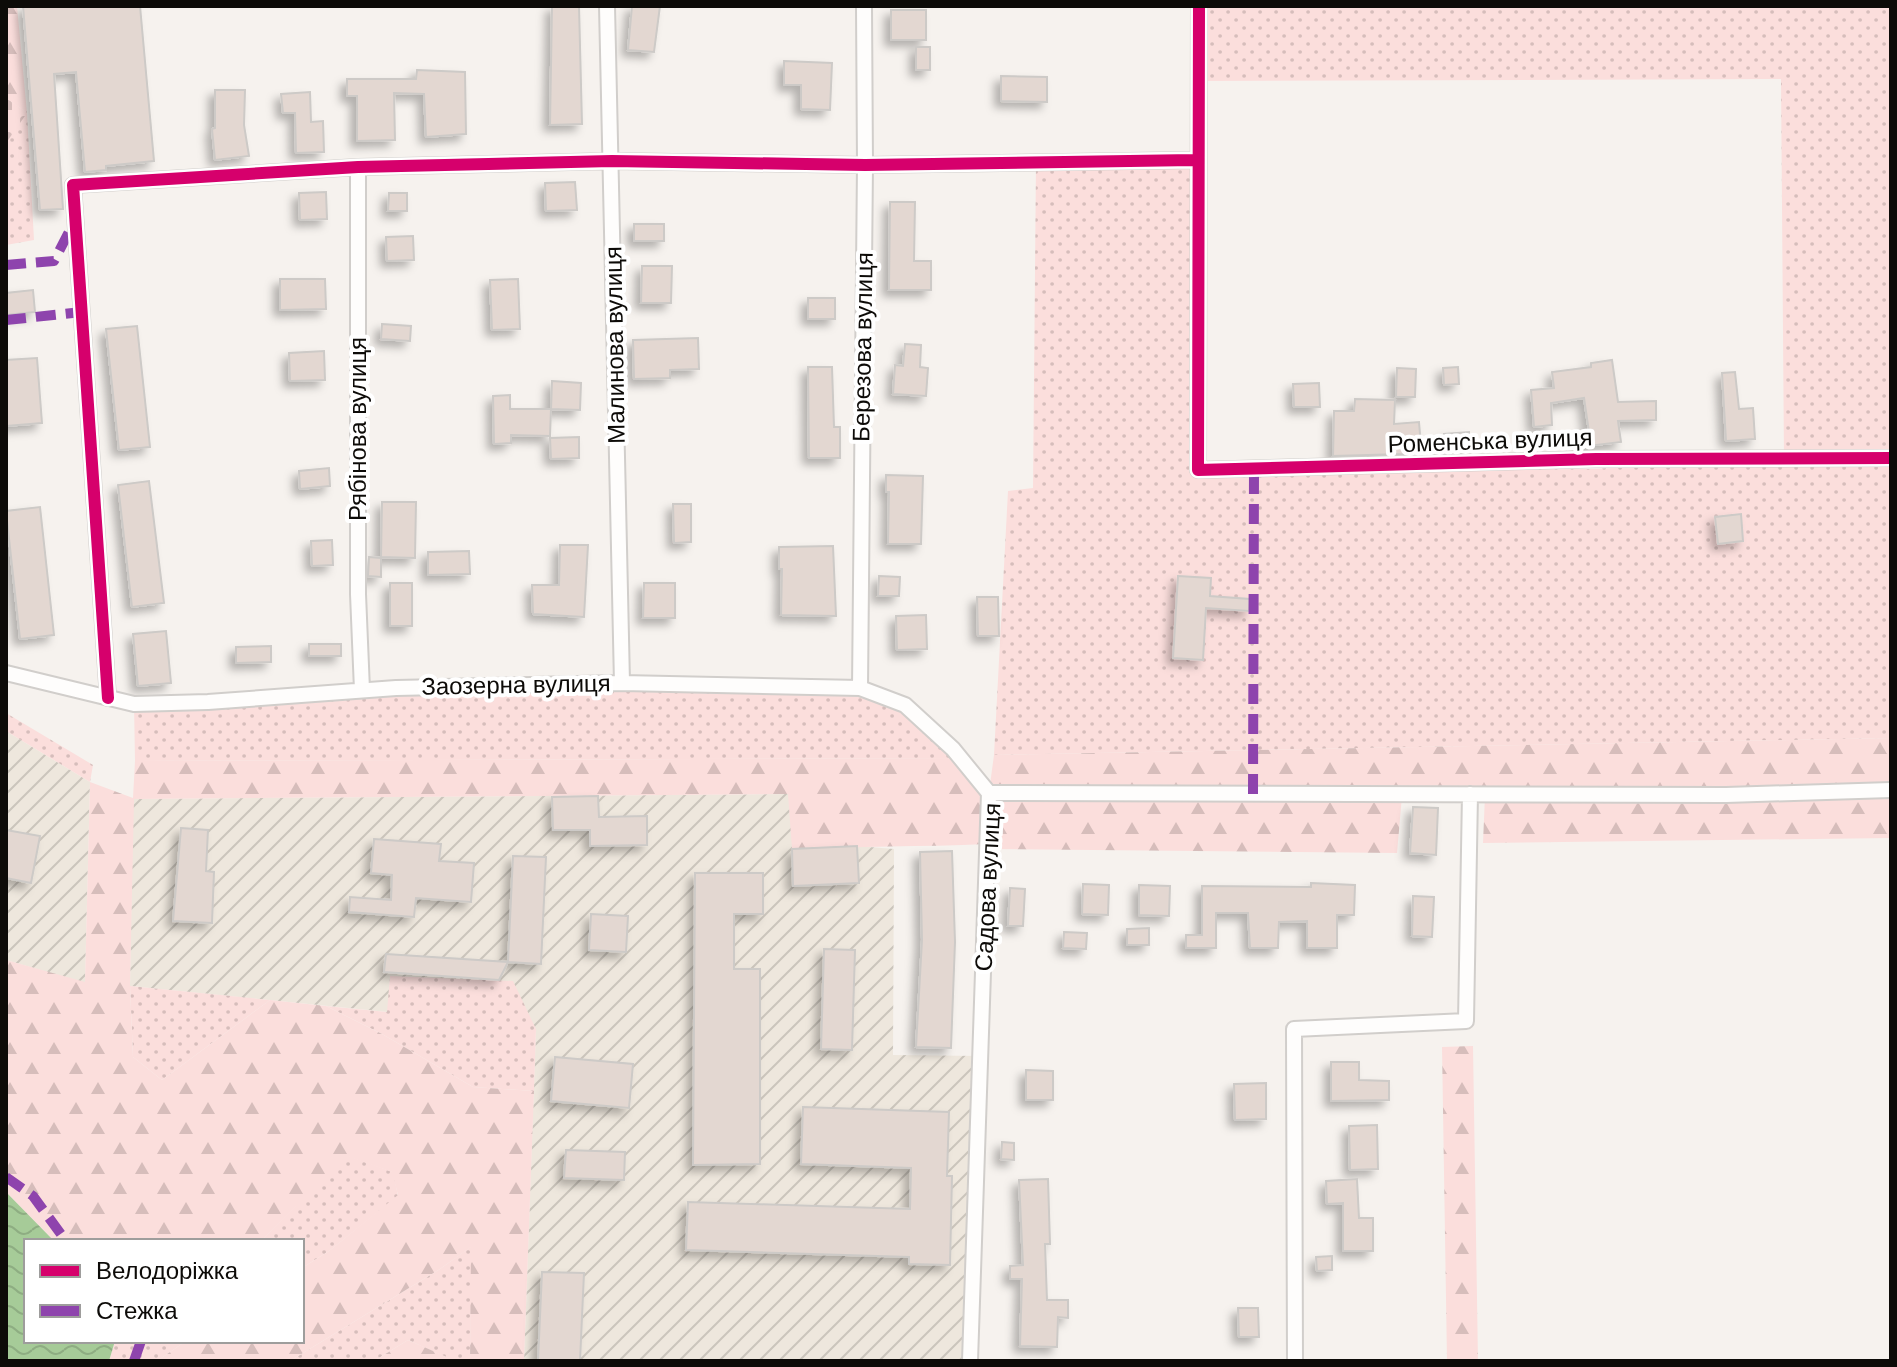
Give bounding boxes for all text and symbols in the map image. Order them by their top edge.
street label: Малинова вулиця [599,246,630,444]
street label: Березова вулиця [847,252,878,442]
street label: Рябінова вулиця [344,337,371,521]
street label: Роменська вулиця [1387,423,1593,458]
street label: Заозерна вулиця [421,669,611,700]
street label: Садова вулиця [970,802,1005,972]
legend [24,1239,304,1343]
text: Велодоріжка [96,1257,239,1284]
text: Стежка [96,1297,178,1324]

